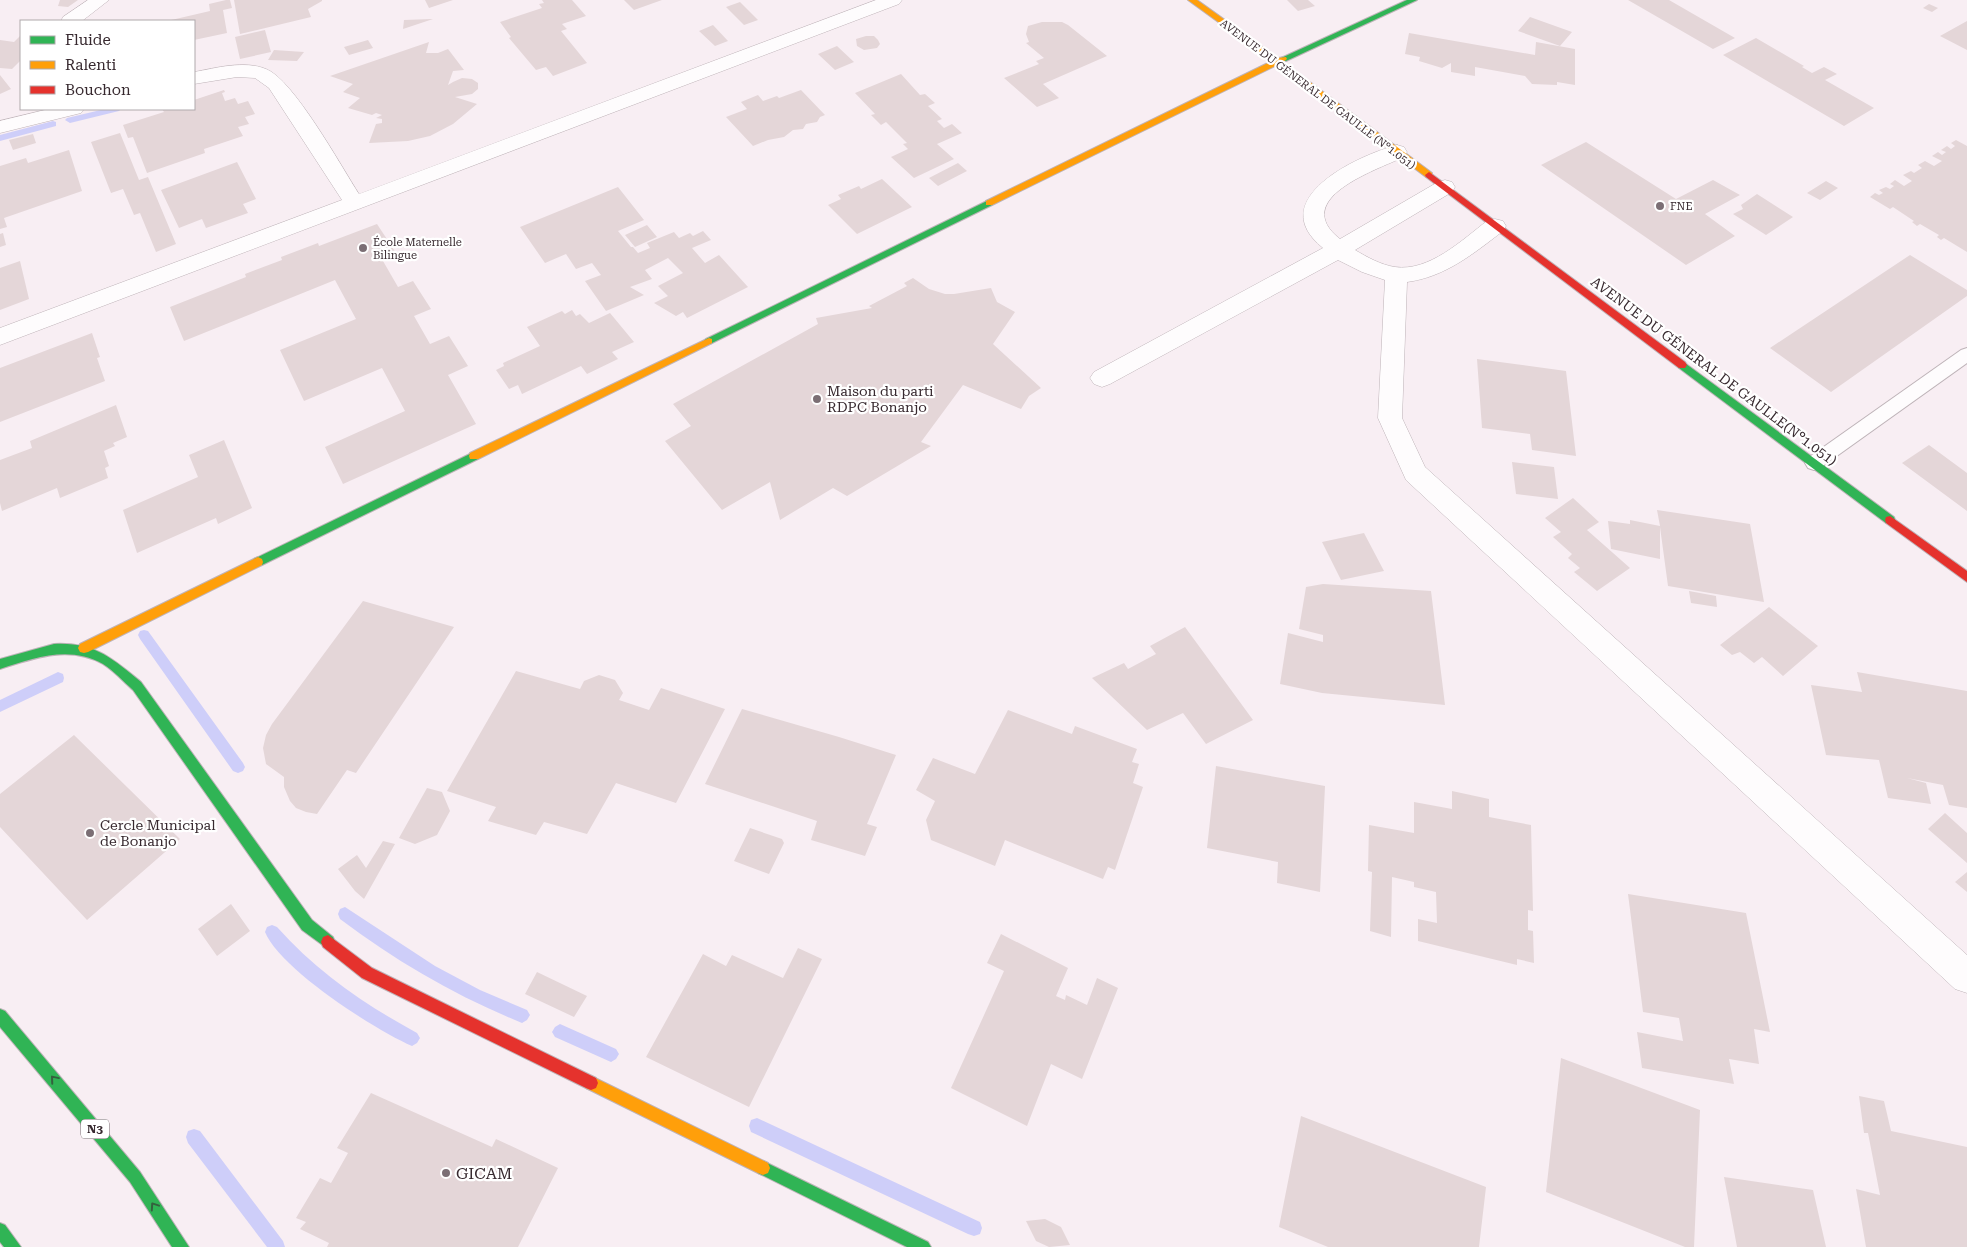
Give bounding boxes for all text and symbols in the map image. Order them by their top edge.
street label: AVENUE DU GÉNERAL DE GAULLE (N°1.051) [1217,16,1419,172]
legend [20,20,195,110]
text: Fluide [65,31,111,49]
text: Ralenti [65,56,117,74]
text: Bouchon [65,81,131,99]
marker: FNE [1654,200,1666,212]
place label: FNE [1670,200,1692,213]
place label: École Maternelle Bilingue [373,235,462,262]
marker: École Maternelle Bilingue [357,242,369,254]
street label: AVENUE DU GÉNERAL DE GAULLE(N°1.051) [1588,273,1840,469]
place label: Maison du parti RDPC Bonanjo [827,383,934,415]
marker: Maison du parti RDPC Bonanjo [811,393,823,405]
place label: Cercle Municipal de Bonanjo [100,817,216,849]
marker: Cercle Municipal de Bonanjo [84,827,96,839]
one-way arrow [51,1076,59,1085]
road number: N3 [81,1120,109,1138]
place label: GICAM [456,1164,512,1183]
marker: GICAM [440,1167,452,1179]
one-way arrow [151,1203,160,1212]

